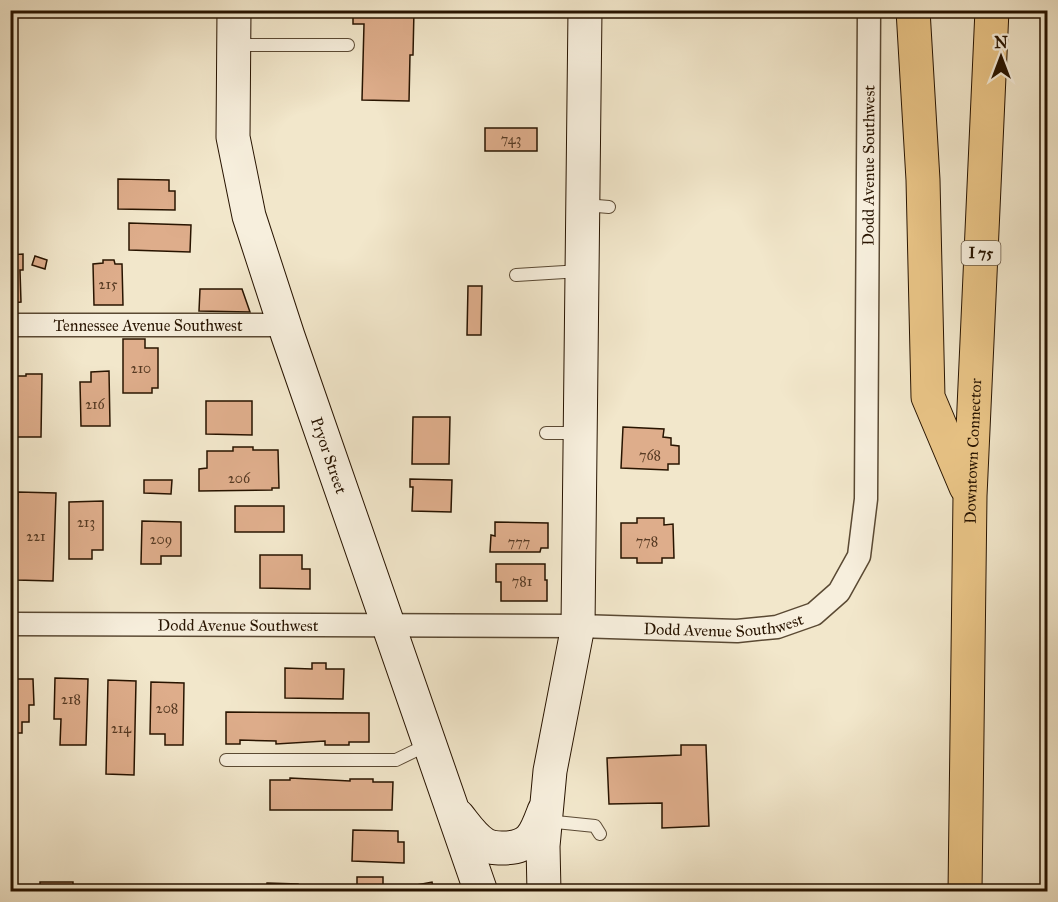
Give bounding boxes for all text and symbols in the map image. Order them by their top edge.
north arrow [971,27,1031,87]
text: N [994,33,1008,52]
street label: Dodd Avenue Southwest [859,85,879,246]
house number: 743 [501,131,521,148]
road number: I 75 [962,241,1000,265]
house number: 215 [99,276,118,293]
street label: Tennessee Avenue Southwest [53,316,243,335]
house number: 210 [131,360,151,377]
street label: Downtown Connector [961,378,985,524]
house number: 216 [85,396,106,413]
street label: Pryor Street [307,415,351,497]
house number: 768 [639,447,661,464]
house number: 206 [228,470,251,487]
house number: 213 [77,514,95,531]
house number: 221 [26,528,46,545]
house number: 209 [150,531,172,548]
house number: 778 [636,533,658,550]
house number: 777 [508,534,530,551]
house number: 781 [512,573,533,590]
street label: Dodd Avenue Southwest [643,609,806,641]
street label: Dodd Avenue Southwest [158,616,319,635]
house number: 218 [61,691,81,708]
house number: 208 [156,700,178,717]
house number: 214 [111,720,132,737]

